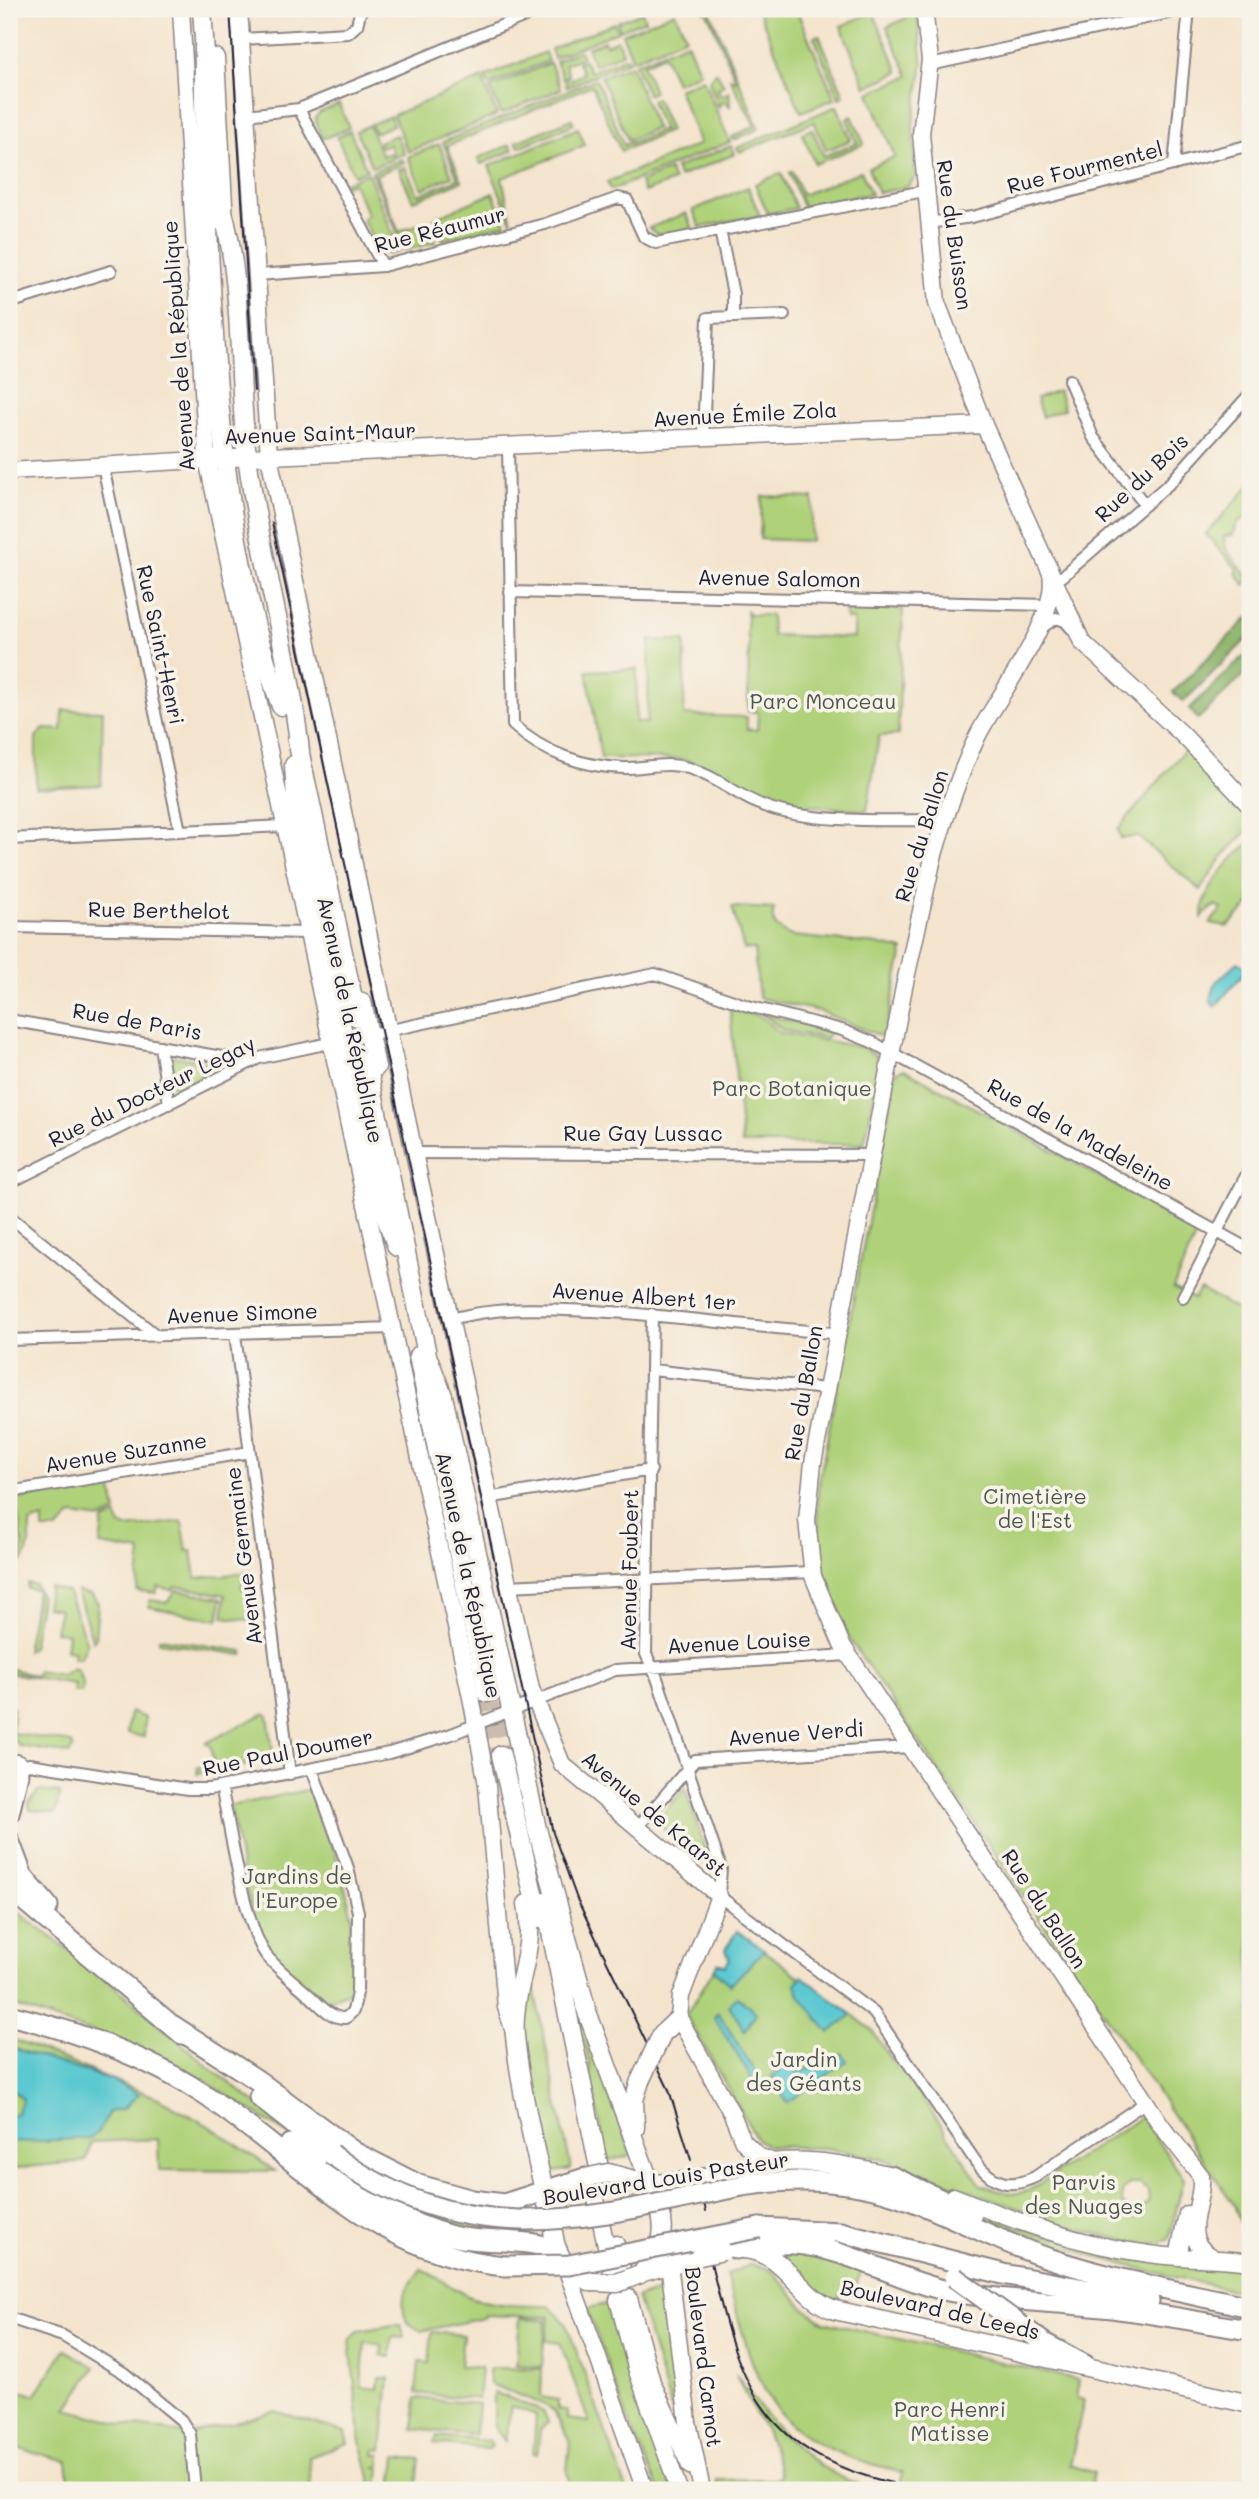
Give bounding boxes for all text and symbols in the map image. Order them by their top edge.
street label: Rue Fourmentel [1004,134,1165,199]
street label: Rue du Buisson [932,158,979,312]
street label: Rue Réaumur [371,199,508,258]
street label: Avenue de la République [155,220,200,472]
street label: Avenue Émile Zola [652,395,838,432]
street label: Avenue Saint-Maur [223,416,417,449]
street label: Rue du Bois [1089,427,1193,527]
street label: Rue Saint-Henri [131,562,192,727]
street label: Avenue Salomon [697,563,861,592]
park label: Parc Monceau [750,687,896,714]
street label: Rue du Ballon [888,766,953,905]
street label: Avenue de la République [312,894,391,1145]
street label: Rue Berthelot [88,895,230,924]
street label: Rue de Paris [71,996,204,1045]
street label: Rue du Docteur Legay [44,1029,259,1152]
street label: Rue de la Madeleine [983,1071,1178,1196]
park label: Parc Botanique [712,1074,872,1101]
street label: Rue Gay Lussac [563,1119,723,1146]
street label: Avenue Albert 1er [551,1276,737,1315]
street label: Avenue Simone [166,1296,318,1329]
street label: Rue du Ballon [777,1323,828,1463]
street label: Avenue Suzanne [43,1425,209,1478]
street label: Avenue de la République [430,1449,509,1700]
street label: Avenue Germaine [218,1466,267,1647]
park label: Cimetière de l'Est [983,1482,1087,1533]
street label: Avenue Foubert [614,1489,643,1651]
street label: Avenue Louise [666,1624,812,1659]
street label: Avenue Verdi [727,1714,865,1751]
street label: Rue Paul Doumer [200,1722,375,1781]
street label: Avenue de Kaarst [577,1744,733,1881]
street label: Rue du Ballon [997,1843,1094,1973]
park label: Jardins de l'Europe [242,1862,352,1913]
park label: Jardin des Géants [746,2045,862,2096]
street label: Boulevard Louis Pasteur [541,2145,791,2210]
park label: Parvis des Nuages [1025,2168,1143,2219]
street label: Boulevard Carnot [680,2265,729,2449]
street label: Boulevard de Leeds [838,2272,1043,2345]
park label: Parc Henri Matisse [894,2395,1006,2446]

